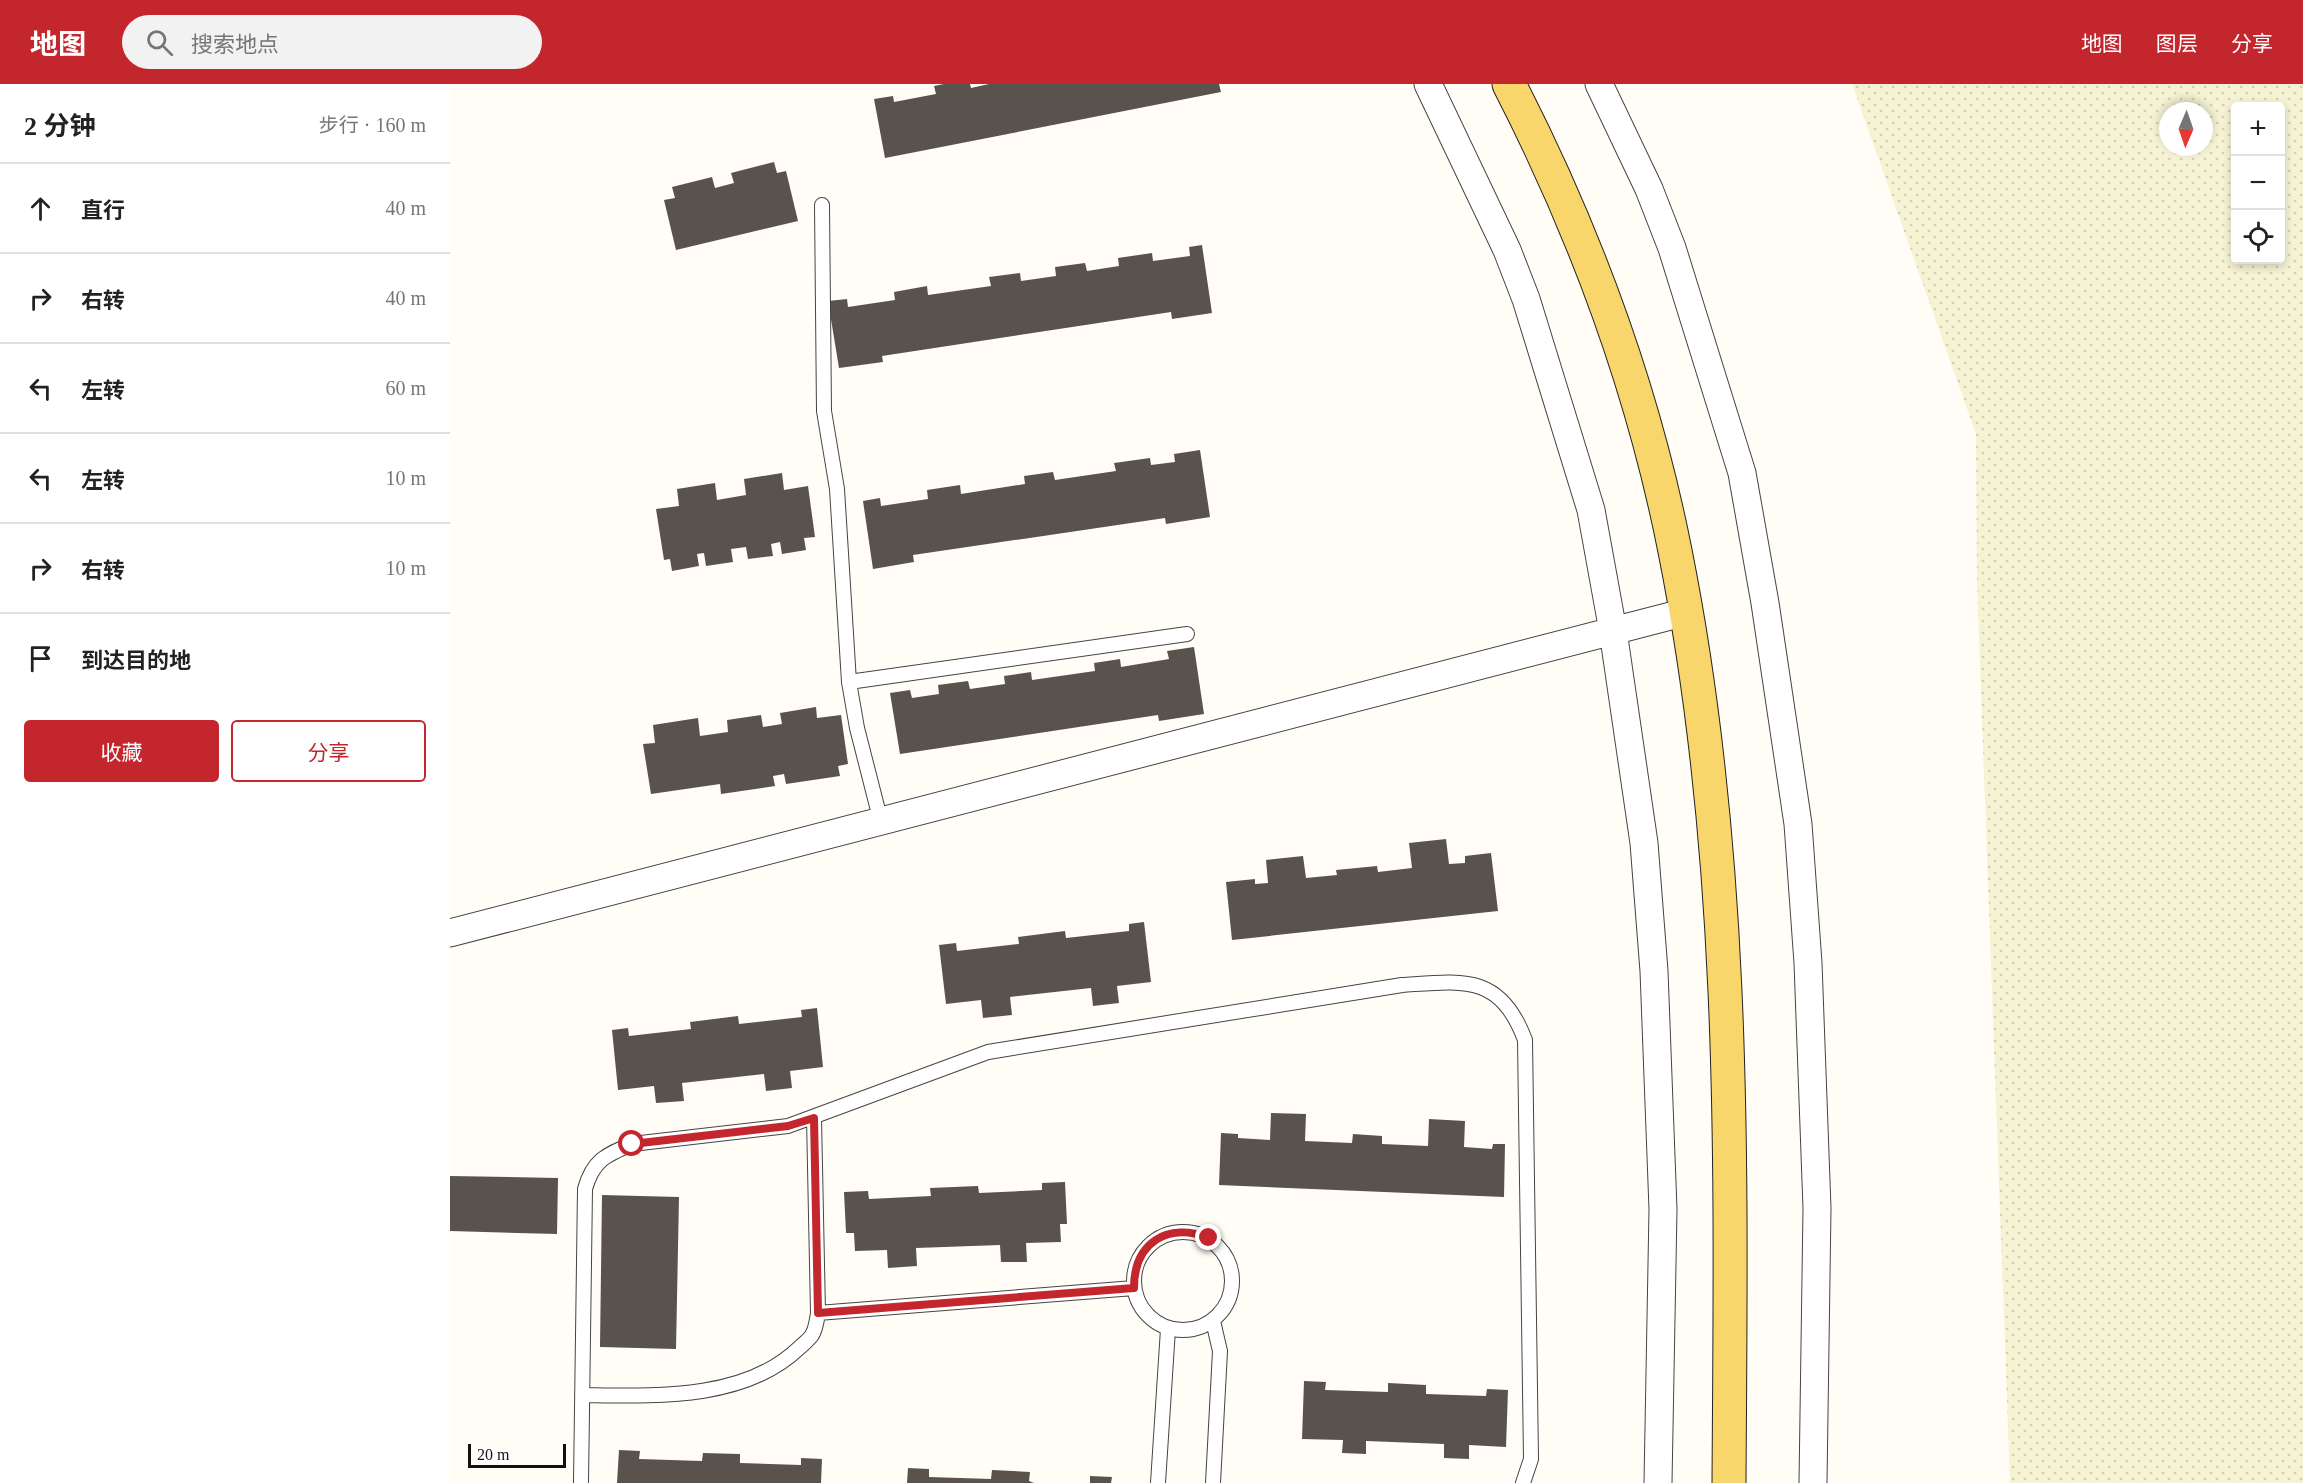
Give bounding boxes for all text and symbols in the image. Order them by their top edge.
search box [122,15,542,69]
icon: search [143,26,176,59]
text: 地图 [30,29,86,60]
text: 搜索地点 [191,32,279,57]
text: 地图 [2081,32,2123,56]
text: 图层 [2156,32,2198,56]
text: 分享 [2231,32,2273,56]
north arrow [2159,102,2213,156]
map controls [2231,102,2285,264]
button: + [2231,102,2285,156]
text: 2 分钟 [24,112,96,141]
text: 步行 · 160 m [319,114,426,136]
button: − [2231,156,2285,210]
icon: ahead [24,192,57,225]
text: 40 m [385,197,426,219]
text: 直行 [81,198,125,223]
button: locate [2231,210,2285,264]
icon: right [24,282,57,315]
text: 40 m [385,287,426,309]
text: 右转 [81,288,125,313]
icon: left [24,372,57,405]
text: 60 m [385,377,426,399]
text: 左转 [81,378,125,403]
icon: left [24,462,57,495]
text: 10 m [385,467,426,489]
text: 左转 [81,468,125,493]
icon: right [24,552,57,585]
text: 10 m [385,557,426,579]
text: 右转 [81,558,125,583]
icon: arrive [24,642,57,675]
text: 到达目的地 [81,648,191,673]
button: 收藏 [24,720,219,782]
button: 分享 [231,720,426,782]
route start [618,1130,644,1156]
route end [1195,1224,1221,1250]
scale bar [468,1441,566,1468]
text: 20 m [477,1446,509,1463]

